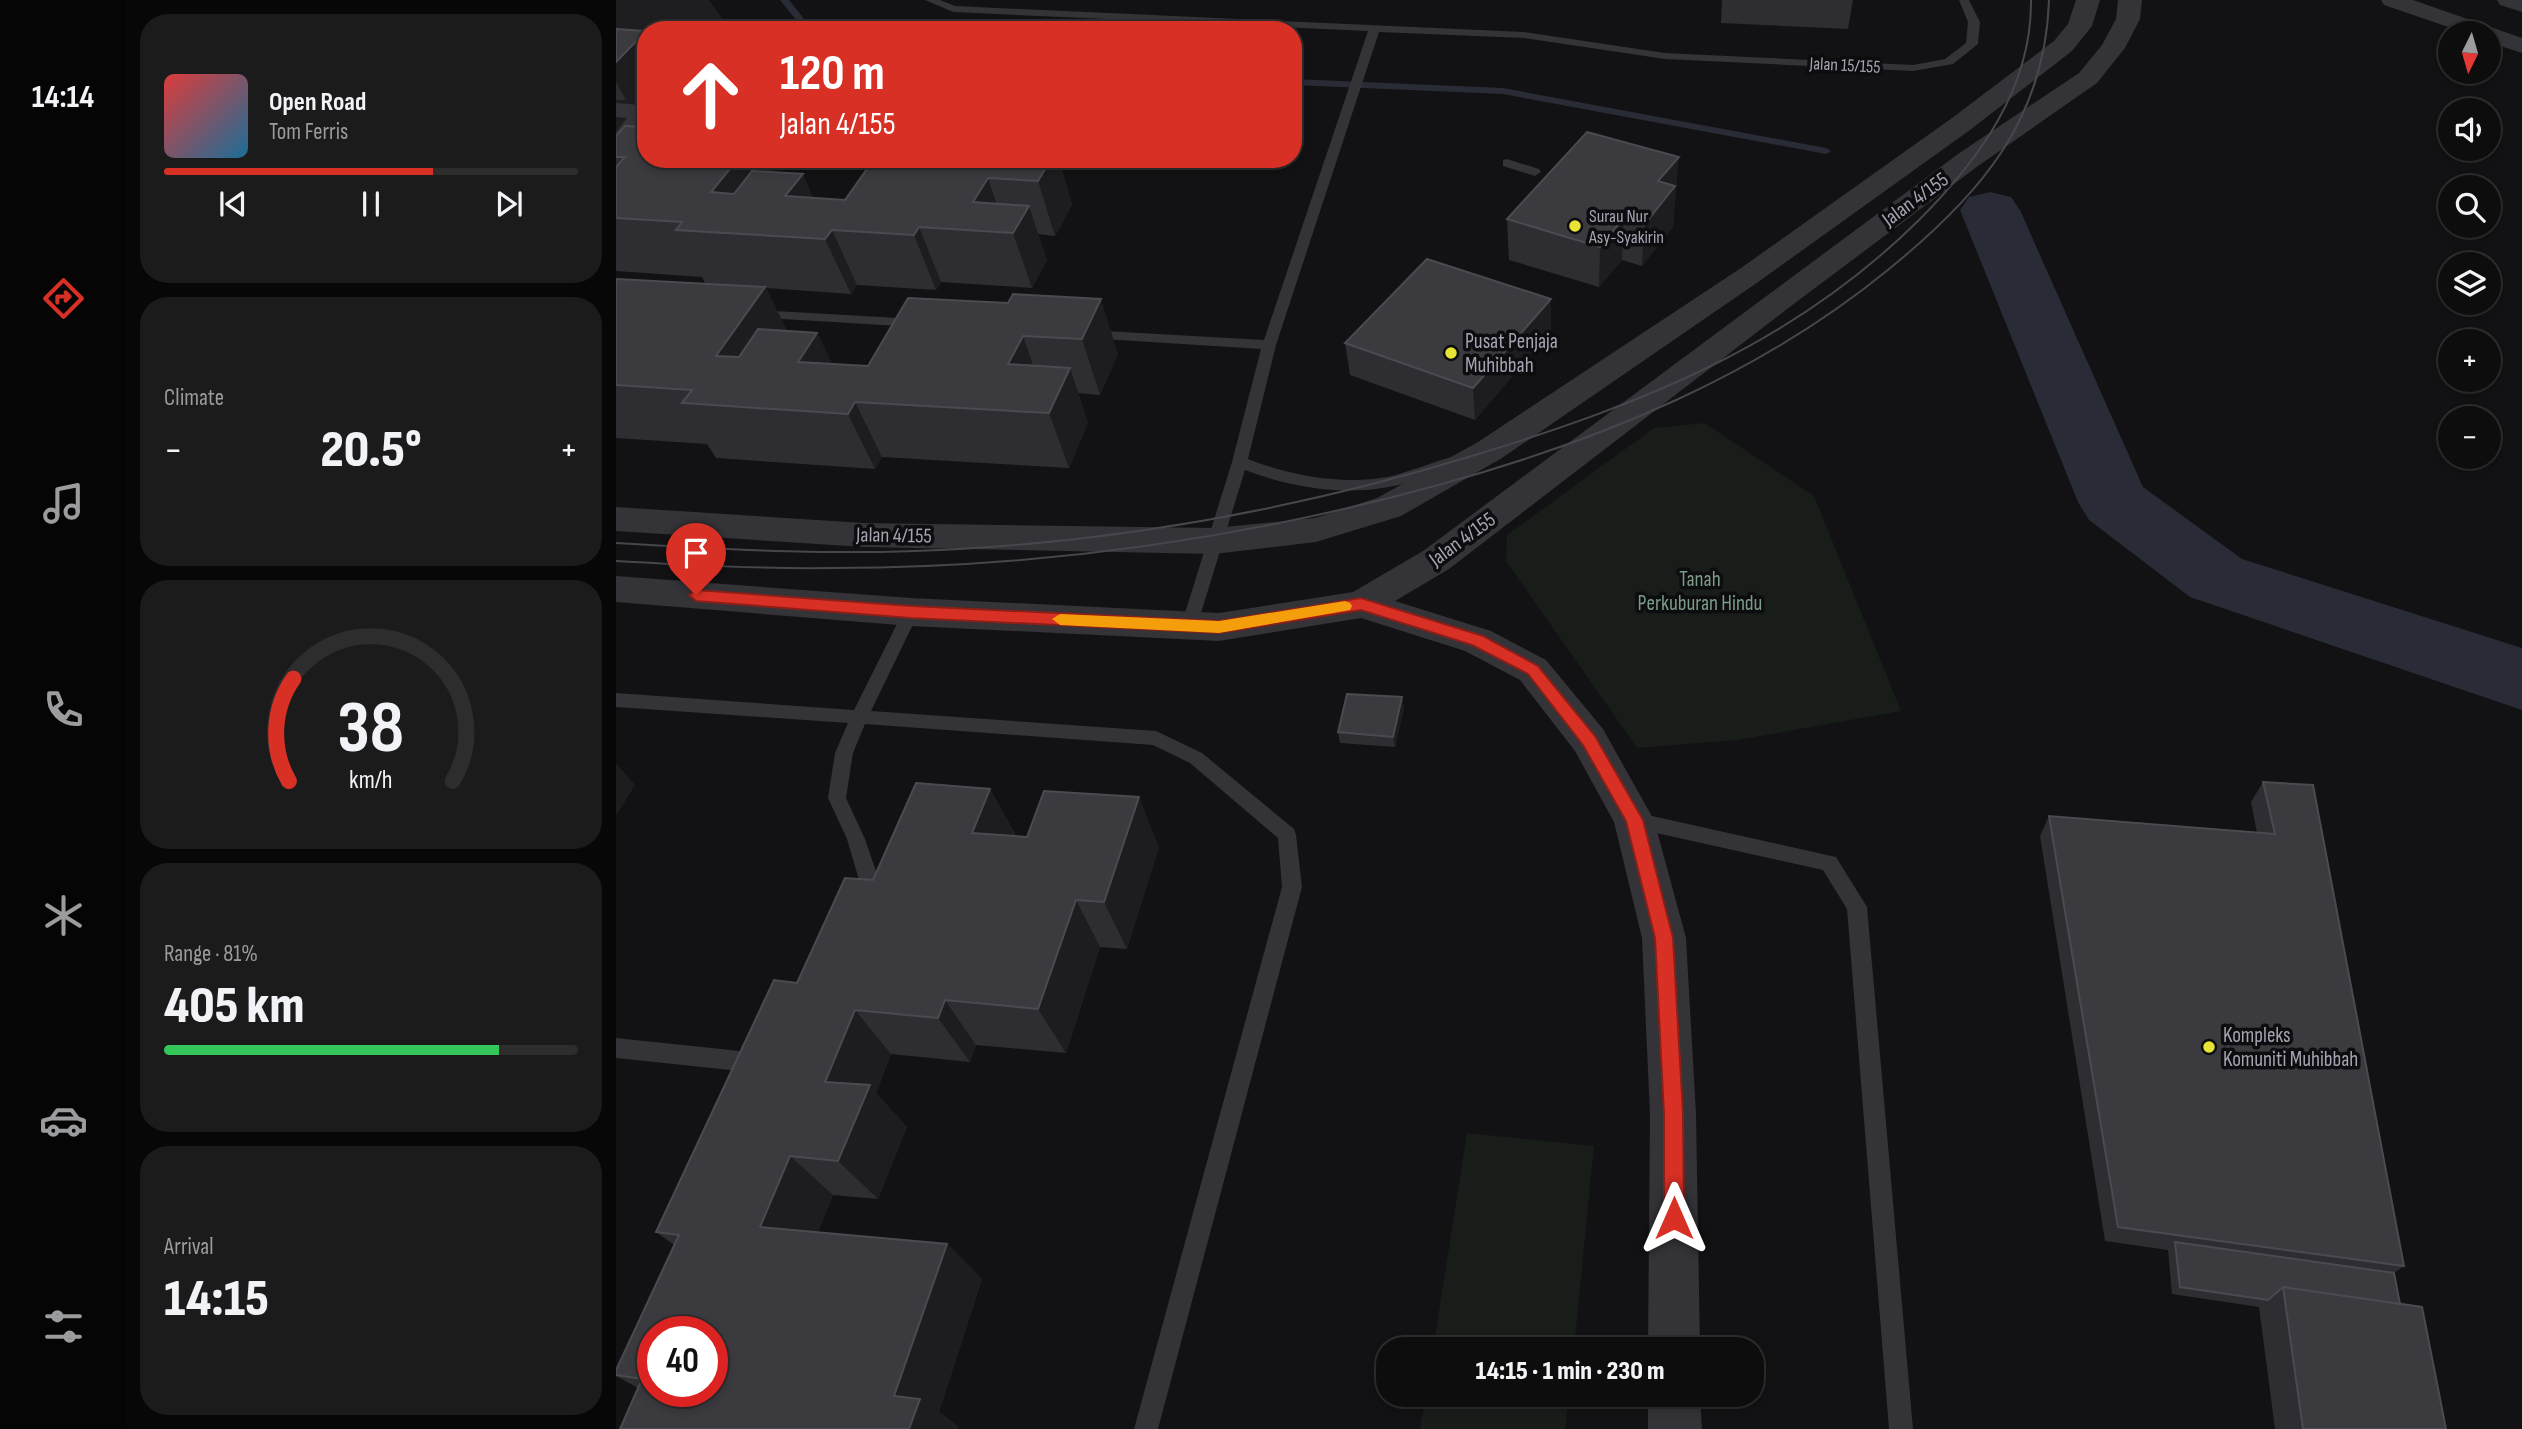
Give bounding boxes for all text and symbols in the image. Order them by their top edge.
north arrow [2438,21,2501,84]
map controls [2438,21,2501,469]
text: 120 m [780,45,885,104]
icon: ahead [665,49,756,140]
street label: Jalan 15/155 [1808,53,1881,78]
text: 14:14 [32,78,94,117]
text: Open Road [269,87,366,118]
button: sound [2438,98,2501,161]
text: Jalan 4/155 [780,105,896,144]
text: Tom Ferris [269,118,348,146]
street label: Jalan 4/155 [1876,167,1953,232]
button: search [2438,175,2501,238]
icon: previous [214,185,252,223]
icon: pause [352,185,390,223]
icon: next [490,185,528,223]
place label: Surau Nur Asy-Syakirin [1588,206,1664,248]
marker: Surau Nur Asy-Syakirin [1567,218,1583,234]
button: layers [2438,252,2501,315]
icon: directions [39,274,88,323]
place label: Pusat Penjaja Muhibbah [1465,329,1558,378]
button: + [2438,329,2501,392]
marker: Pusat Penjaja Muhibbah [1443,345,1459,361]
text: Climate [164,384,224,412]
button: − [2438,406,2501,469]
text: 20.5° [320,419,422,482]
text: − [164,428,183,473]
text: + [559,428,578,473]
icon: music [39,479,88,528]
street label: Jalan 4/155 [1423,507,1500,572]
street label: Jalan 4/155 [855,522,932,549]
pin [666,523,726,595]
icon: arrive [677,534,715,572]
park label: Tanah Perkuburan Hindu [1638,567,1762,616]
icon: phone [39,685,88,734]
text: 38 [338,685,404,773]
text: km/h [349,764,393,795]
icon: climate [39,891,88,940]
text: Range · 81% [164,940,258,968]
text: 405 km [164,975,304,1038]
place label: Kompleks Komuniti Muhibbah [2223,1023,2358,1072]
marker: Kompleks Komuniti Muhibbah [2201,1039,2217,1055]
icon: car [39,1096,88,1145]
position arrow [1637,1181,1711,1255]
text: Arrival [164,1233,213,1261]
text: 14:15 [164,1268,269,1331]
icon: filters [39,1302,88,1351]
speed limit sign: 40 [637,1316,728,1407]
text: 14:15 · 1 min · 230 m [1475,1356,1665,1387]

